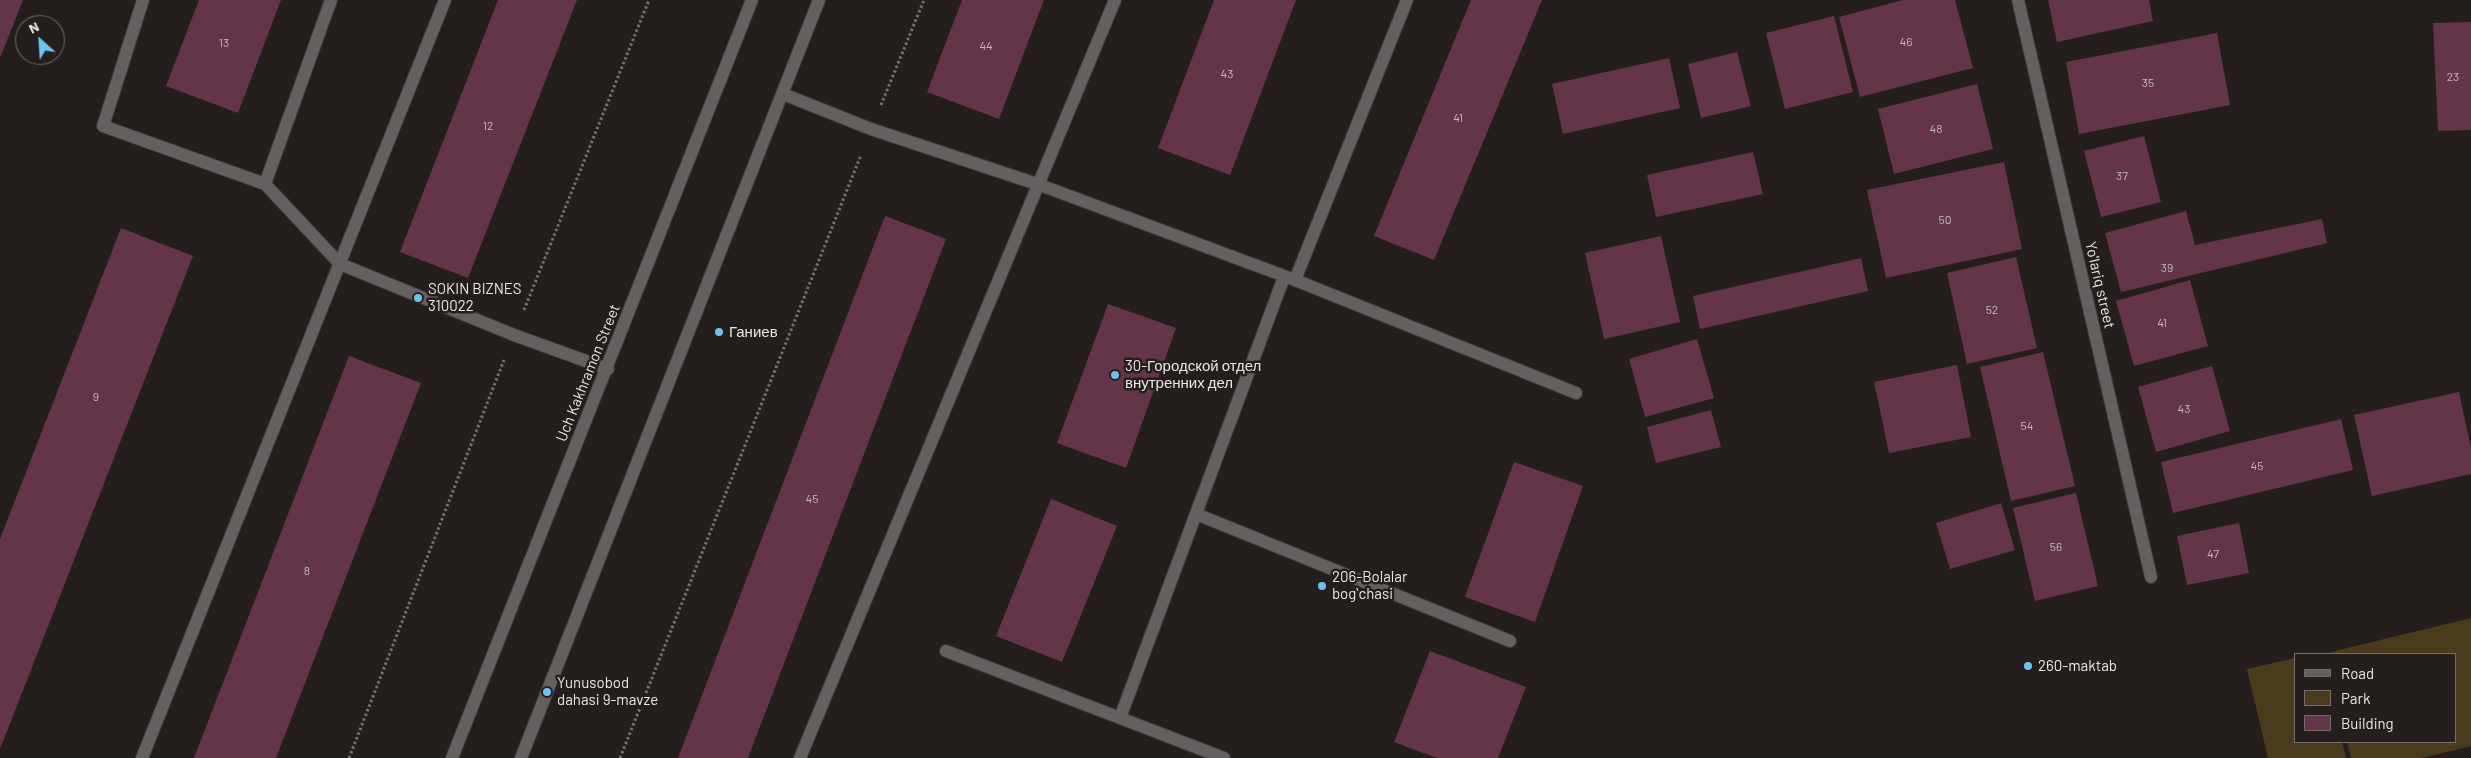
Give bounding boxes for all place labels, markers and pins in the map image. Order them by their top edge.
place label: SOKIN BIZNES 310022 [428,280,522,315]
marker: SOKIN BIZNES 310022 [412,292,424,304]
place label: Ганиев [729,323,778,341]
marker: Ганиев [713,326,725,338]
place label: 30-Городской отдел внутренних дел [1125,357,1261,392]
marker: 30-Городской отдел внутренних дел [1109,369,1121,381]
place label: 206-Bolalar bogʻchasi [1332,568,1407,603]
marker: 206-Bolalar bogʻchasi [1316,580,1328,592]
place label: 260-maktab [2038,657,2117,675]
marker: 260-maktab [2022,660,2034,672]
place label: Yunusobod dahasi 9-mavze [557,674,658,709]
marker: Yunusobod dahasi 9-mavze [541,686,553,698]

